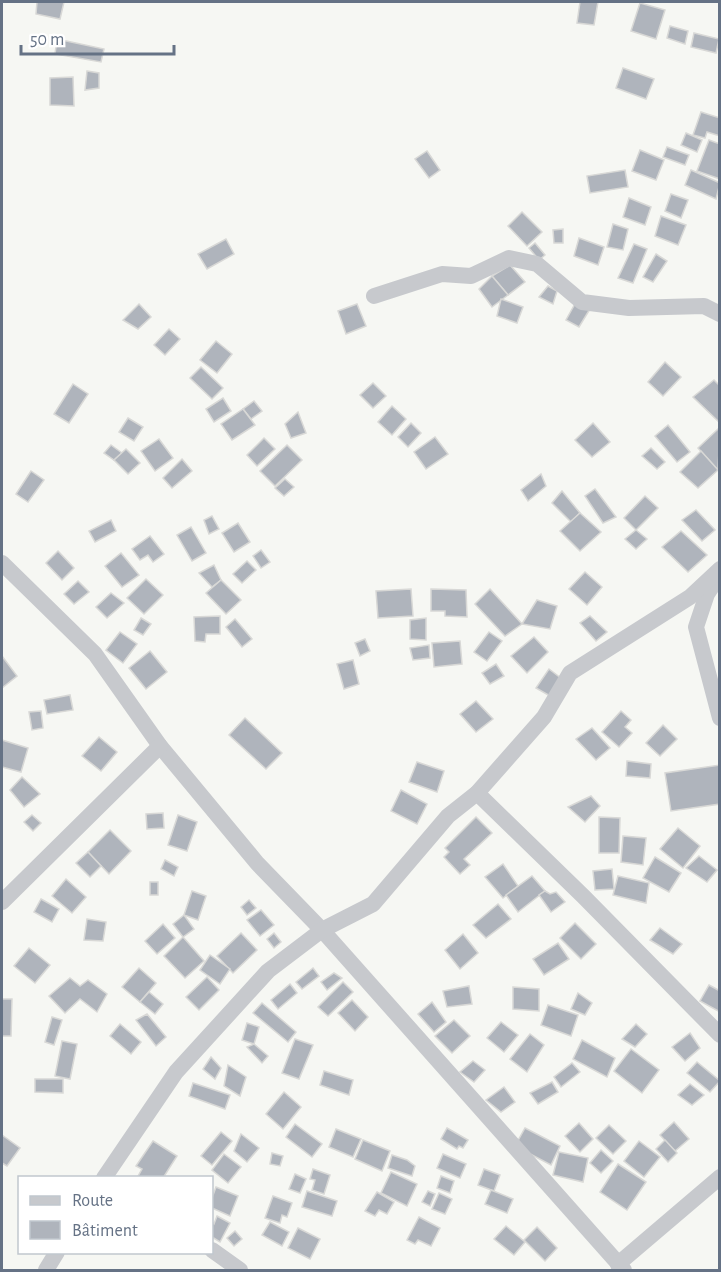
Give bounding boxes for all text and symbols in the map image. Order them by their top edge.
scale bar [21,18,174,56]
text: 50 m [30,31,64,49]
legend [18,1176,213,1254]
text: Route [72,1192,113,1210]
text: Bâtiment [72,1222,138,1240]

